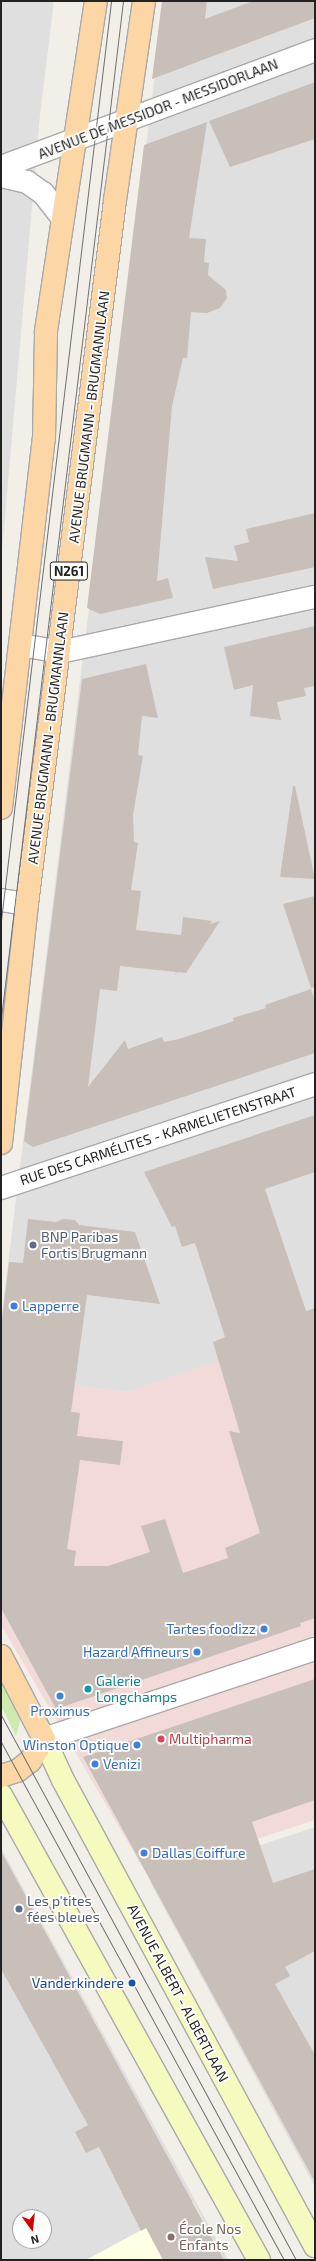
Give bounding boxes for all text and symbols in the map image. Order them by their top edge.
street label: AVENUE DE MESSIDOR - MESSIDORLAAN [36,55,280,163]
street label: AVENUE BRUGMANN - BRUGMANNLAAN [65,290,113,544]
road number: N261 [49,560,89,582]
street label: AVENUE BRUGMANN - BRUGMANNLAAN [24,611,72,865]
street label: RUE DES CARMÉLITES - KARMELIETENSTRAAT [18,1083,298,1189]
place label: BNP Paribas Fortis Brugmann [41,1229,147,1262]
marker: BNP Paribas Fortis Brugmann [28,1240,38,1250]
place label: Lapperre [22,1298,79,1314]
marker: Lapperre [9,1301,19,1311]
place label: Tartes foodizz [166,1621,256,1637]
marker: Tartes foodizz [259,1624,269,1634]
place label: Hazard Affineurs [83,1644,189,1660]
marker: Hazard Affineurs [192,1647,202,1657]
place label: Galerie Longchamps [96,1673,177,1706]
marker: Galerie Longchamps [83,1684,93,1694]
marker: Proximus [55,1691,65,1701]
place label: Proximus [30,1703,90,1719]
place label: Multipharma [169,1731,252,1747]
marker: Multipharma [156,1734,166,1744]
place label: Winston Optique [23,1737,129,1753]
marker: Winston Optique [132,1740,142,1750]
place label: Venizi [103,1756,141,1772]
marker: Venizi [90,1759,100,1769]
place label: Dallas Coiffure [152,1845,246,1861]
marker: Dallas Coiffure [139,1848,149,1858]
place label: Les p'tites fées bleues [27,1893,100,1926]
street label: AVENUE ALBERT - ALBERTLAAN [124,1901,232,2085]
marker: Les p'tites fées bleues [14,1904,24,1914]
place label: Vanderkindere [32,1975,124,1991]
marker: Vanderkindere [127,1978,137,1988]
north arrow [12,2209,52,2249]
place label: École Nos Enfants [179,2221,241,2254]
marker: École Nos Enfants [166,2232,176,2242]
text: N [29,2233,41,2247]

